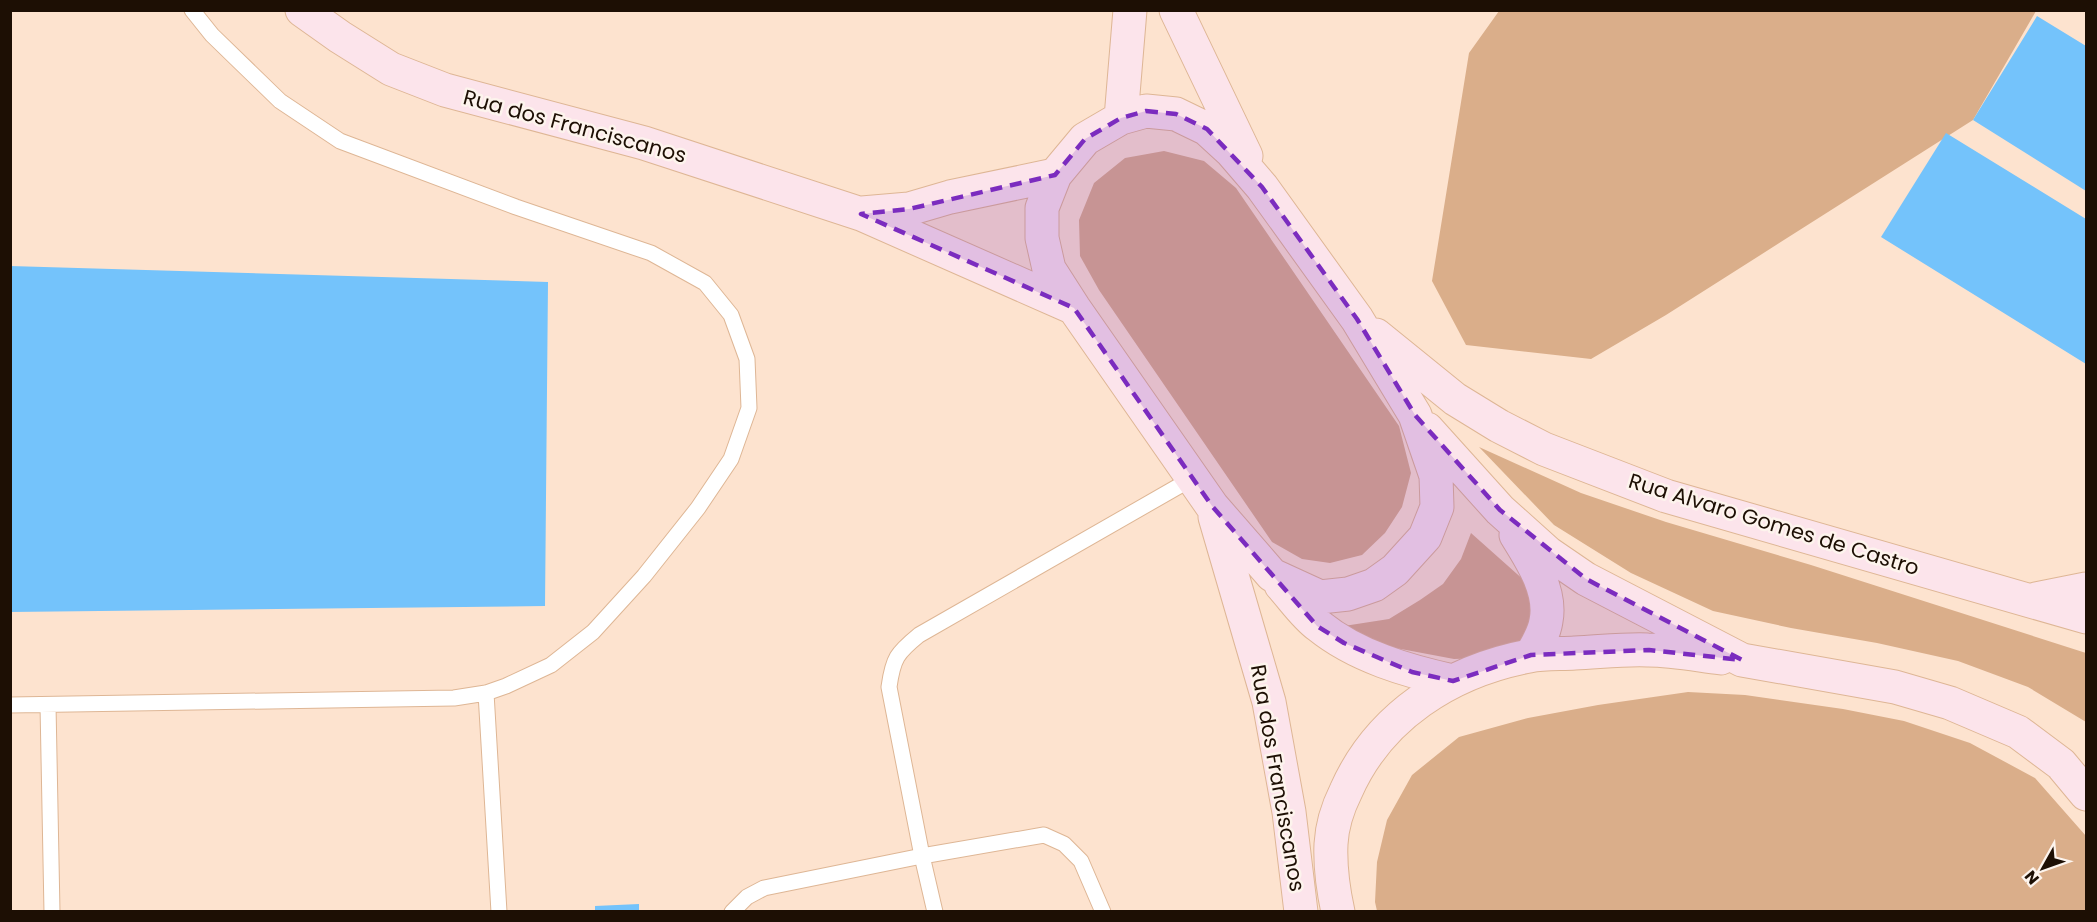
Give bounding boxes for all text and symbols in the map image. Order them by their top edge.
street label: Rua dos Franciscanos [460,82,690,170]
street label: Rua Alvaro Gomes de Castro [1625,466,1923,582]
street label: Rua dos Franciscanos [1244,662,1312,894]
north arrow [2013,838,2073,898]
text: N [2019,865,2045,889]

